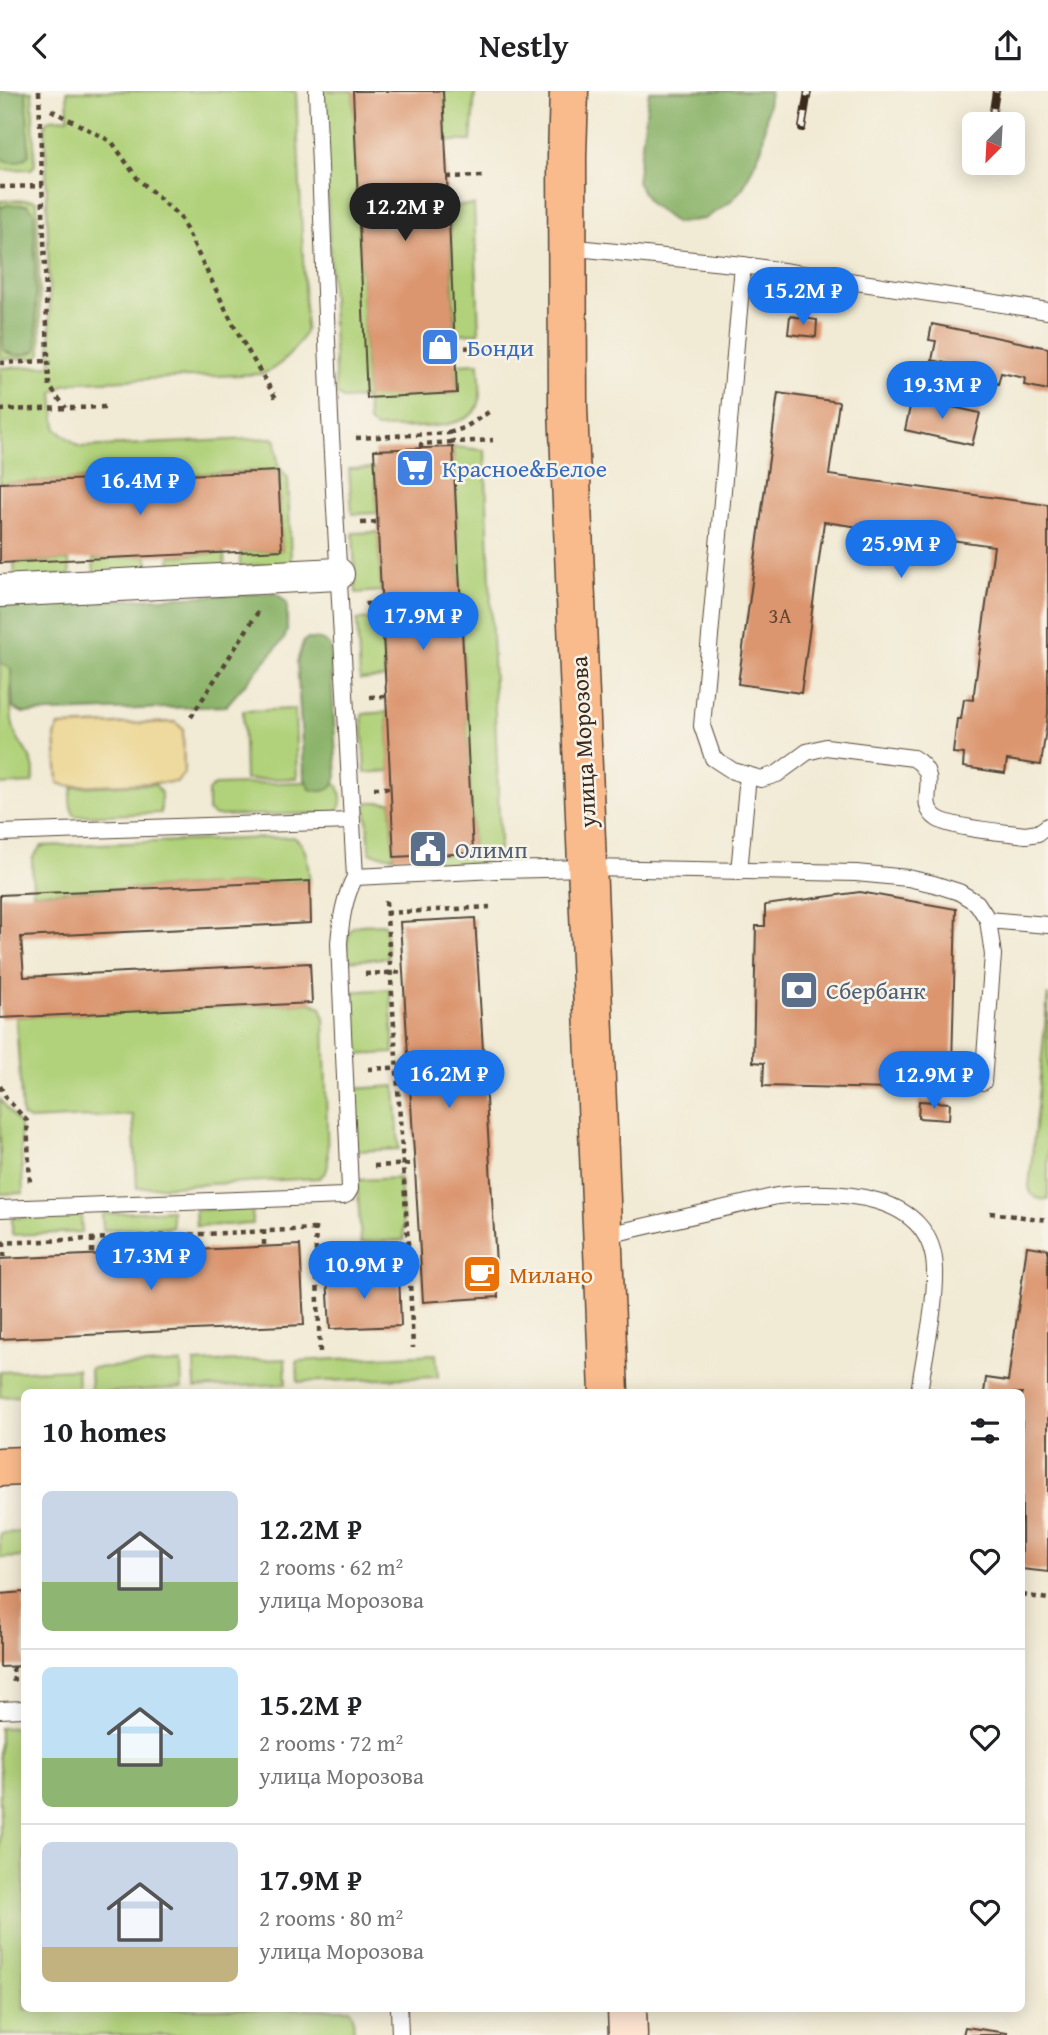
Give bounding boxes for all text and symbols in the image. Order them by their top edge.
text: Nestly [479,22,569,69]
icon: back [21,27,59,65]
icon: share [989,27,1027,65]
north arrow [962,112,1026,175]
map controls [962,112,1025,175]
pin: 12.2M ₽ [340,183,470,243]
text: 12.2M ₽ [365,189,445,222]
pin: 15.2M ₽ [738,267,868,327]
text: 15.2M ₽ [763,273,843,306]
shop icon: Бонди [419,326,461,368]
place label: Бонди [467,330,534,365]
pin: 19.3M ₽ [877,361,1007,421]
text: 19.3M ₽ [902,367,982,400]
supermarket icon: Красное&Белое [394,447,436,489]
place label: Красное&Белое [442,451,607,486]
pin: 16.4M ₽ [75,457,205,517]
text: 16.4M ₽ [100,463,180,496]
pin: 25.9M ₽ [836,521,966,580]
text: 25.9M ₽ [861,526,941,559]
pin: 17.9M ₽ [358,593,488,652]
text: 17.9M ₽ [383,598,463,631]
house number: 3А [769,600,792,631]
street label: улица Морозова [561,655,605,830]
public building icon: Олимп [407,828,449,870]
place label: Олимп [455,832,528,867]
bank icon: Сбербанк [778,969,820,1011]
place label: Сбербанк [826,973,926,1008]
pin: 16.2M ₽ [384,1051,514,1110]
pin: 12.9M ₽ [869,1051,999,1111]
text: 16.2M ₽ [409,1056,489,1089]
text: 12.9M ₽ [894,1057,974,1090]
pin: 17.3M ₽ [86,1233,216,1292]
text: 17.3M ₽ [111,1238,191,1271]
pin: 10.9M ₽ [299,1241,429,1301]
text: 10.9M ₽ [324,1247,404,1280]
cafe icon: Милано [461,1253,503,1295]
place label: Милано [509,1257,593,1292]
text: 10 homes [42,1409,167,1453]
icon: filters [966,1412,1004,1450]
text: 12.2M ₽ [259,1506,362,1550]
icon: home [98,1519,182,1603]
icon: heart [966,1542,1004,1580]
text: 2 rooms · 62 m² [259,1550,403,1583]
text: улица Морозова [259,1583,424,1616]
text: 15.2M ₽ [259,1682,362,1726]
icon: home [98,1695,182,1779]
icon: heart [966,1718,1004,1756]
text: 2 rooms · 72 m² [259,1726,403,1759]
text: улица Морозова [259,1759,424,1792]
text: 17.9M ₽ [259,1857,362,1901]
icon: home [98,1870,182,1954]
icon: heart [966,1893,1004,1931]
text: 2 rooms · 80 m² [259,1901,403,1934]
text: улица Морозова [259,1934,424,1967]

